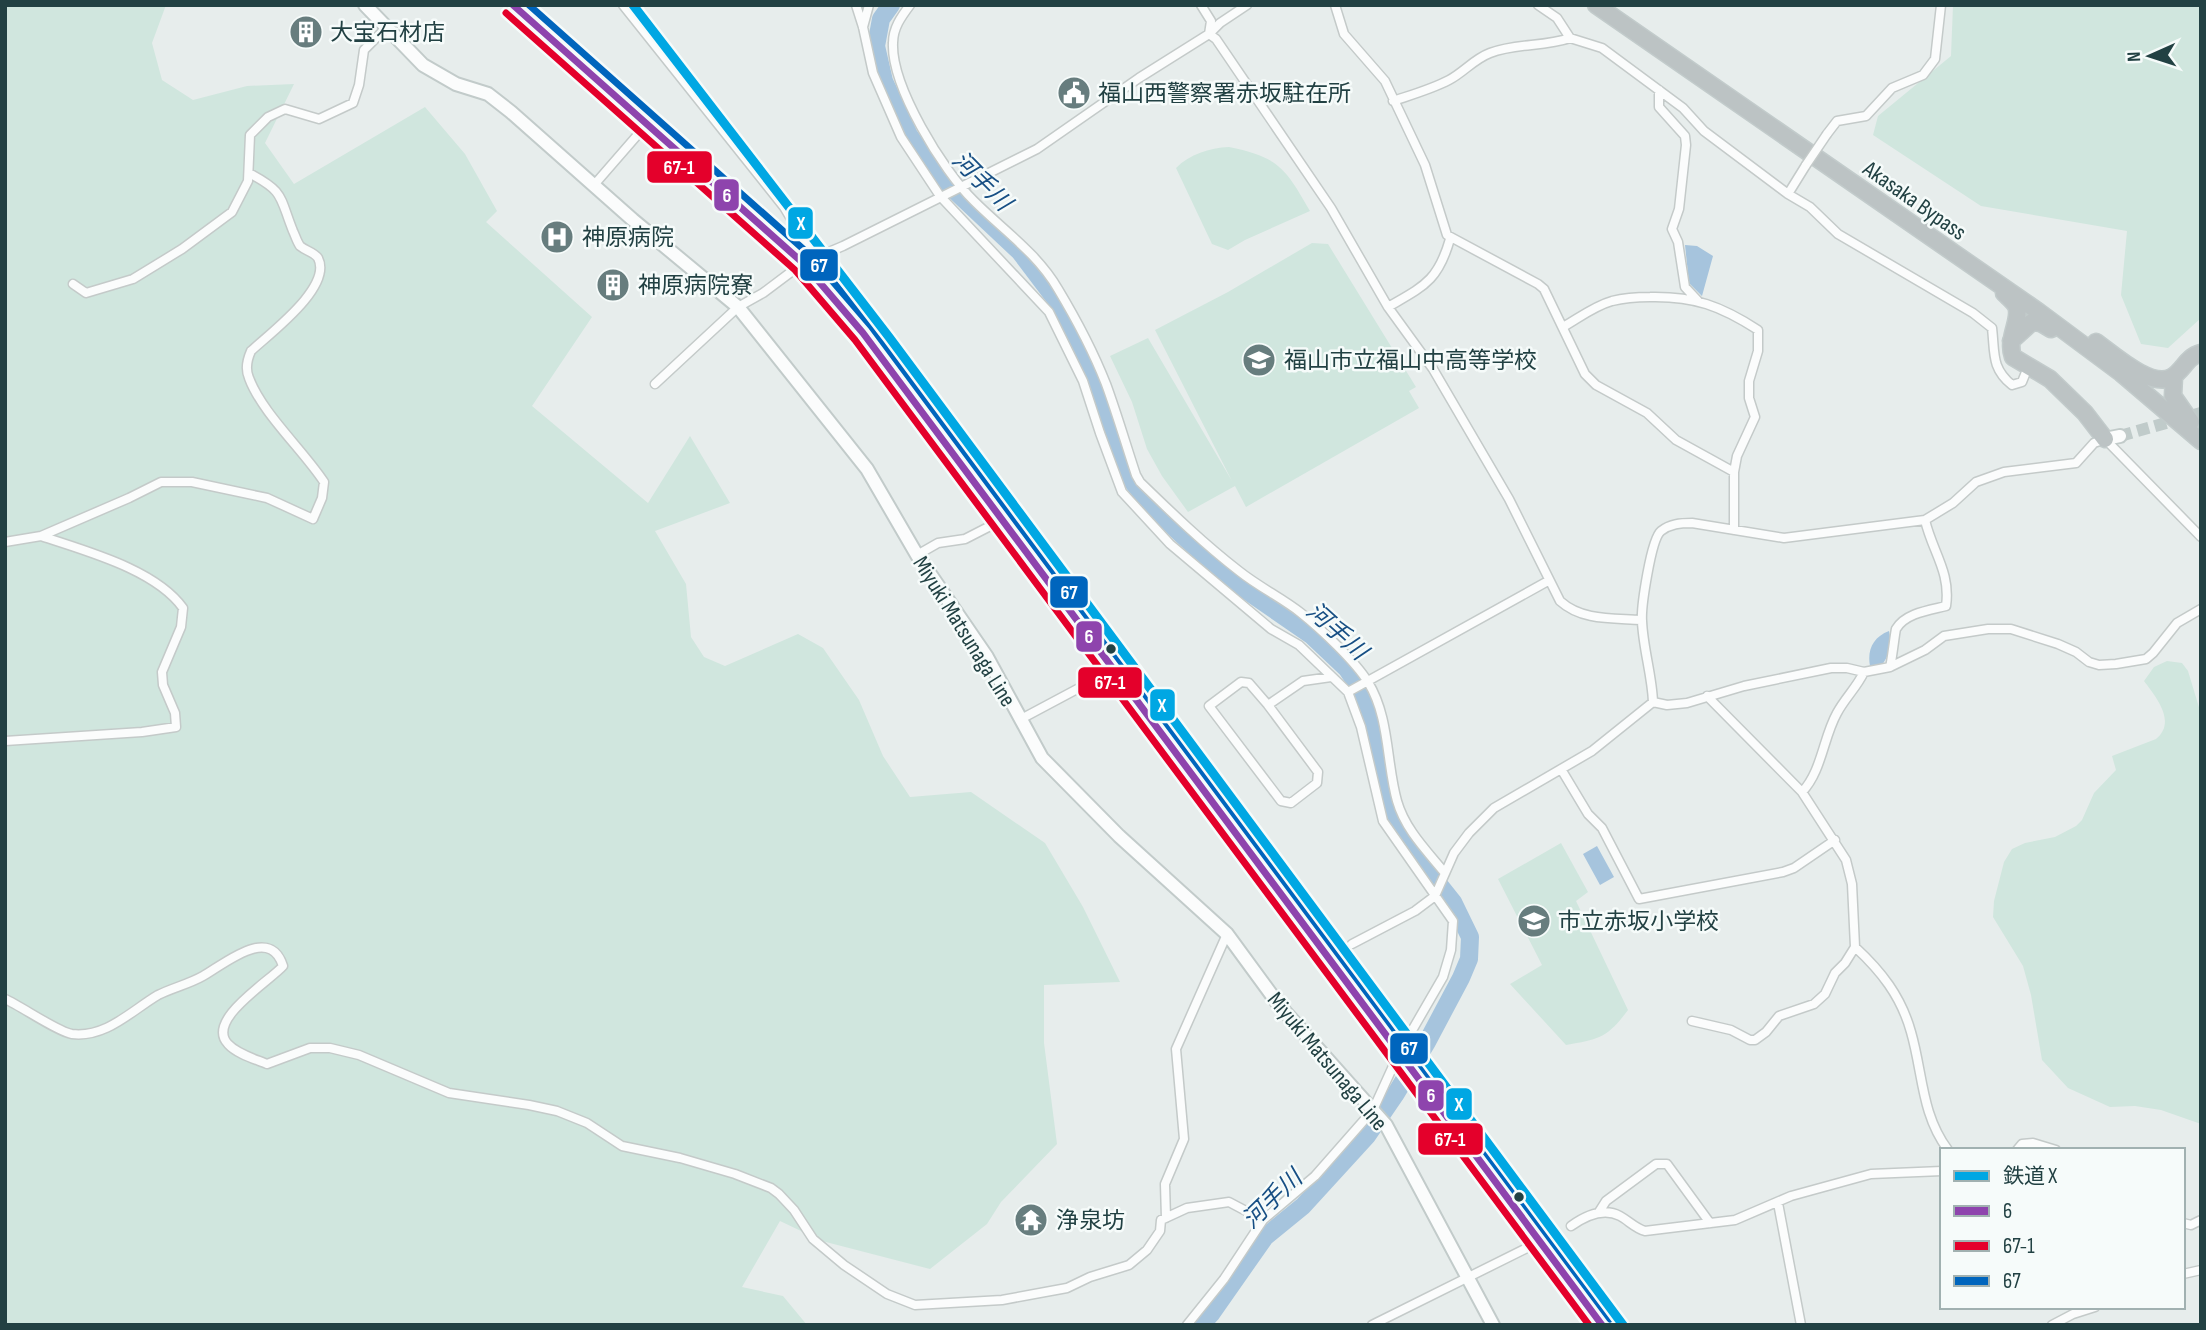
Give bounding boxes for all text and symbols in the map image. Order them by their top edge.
building icon: 大宝石材店 [287,13,325,51]
place label: 大宝石材店 [330,19,445,47]
north arrow [2115,21,2185,91]
text: N [2123,51,2146,62]
public building icon: 福山西警察署赤坂駐在所 [1055,74,1093,112]
place label: 福山西警察署赤坂駐在所 [1098,80,1351,108]
water label: 河手川 [946,146,1019,219]
line badge: 67-1 [646,150,713,184]
street label: Akasaka Bypass [1857,154,1971,247]
text: 67-1 [664,157,695,180]
line badge: 6 [713,178,740,212]
text: 6 [723,185,732,208]
line badge: X [787,206,814,240]
text: X [796,213,806,236]
hospital icon: 神原病院 [538,218,576,256]
place label: 神原病院 [582,224,674,252]
line badge: 67 [799,248,839,282]
text: 67 [810,255,828,278]
building icon: 神原病院寮 [594,266,632,304]
place label: 神原病院寮 [638,272,753,300]
school or university icon: 福山市立福山中高等学校 [1240,341,1278,379]
place label: 福山市立福山中高等学校 [1284,347,1537,375]
street label: Miyuki Matsunaga Line [907,551,1022,712]
line badge: 67 [1049,575,1089,609]
text: 67 [1060,582,1078,605]
water label: 河手川 [1300,597,1375,668]
line badge: 6 [1075,620,1103,653]
text: 6 [1085,626,1094,649]
unlabelled marker [1104,642,1118,656]
line badge: 67-1 [1077,666,1143,699]
text: 67-1 [1095,672,1126,695]
line badge: X [1149,688,1176,722]
text: X [1157,695,1167,718]
school or university icon: 市立赤坂小学校 [1515,902,1553,940]
place label: 市立赤坂小学校 [1558,908,1719,936]
street label: Miyuki Matsunaga Line [1261,987,1393,1137]
line badge: 67 [1389,1032,1429,1065]
text: 67 [1400,1038,1418,1061]
line badge: 6 [1417,1079,1445,1112]
text: 6 [1427,1085,1436,1108]
line badge: X [1445,1087,1473,1121]
text: X [1454,1094,1464,1117]
line badge: 67-1 [1417,1122,1484,1156]
text: 67-1 [1435,1129,1466,1152]
legend [1940,1148,2185,1309]
water label: 河手川 [1236,1162,1310,1235]
text: 鉄道 X [2003,1164,2057,1189]
unlabelled marker [1512,1190,1526,1204]
text: 6 [2003,1199,2012,1224]
temple icon: 浄泉坊 [1012,1201,1050,1239]
place label: 浄泉坊 [1056,1207,1125,1235]
text: 67-1 [2003,1234,2035,1259]
text: 67 [2003,1269,2021,1294]

